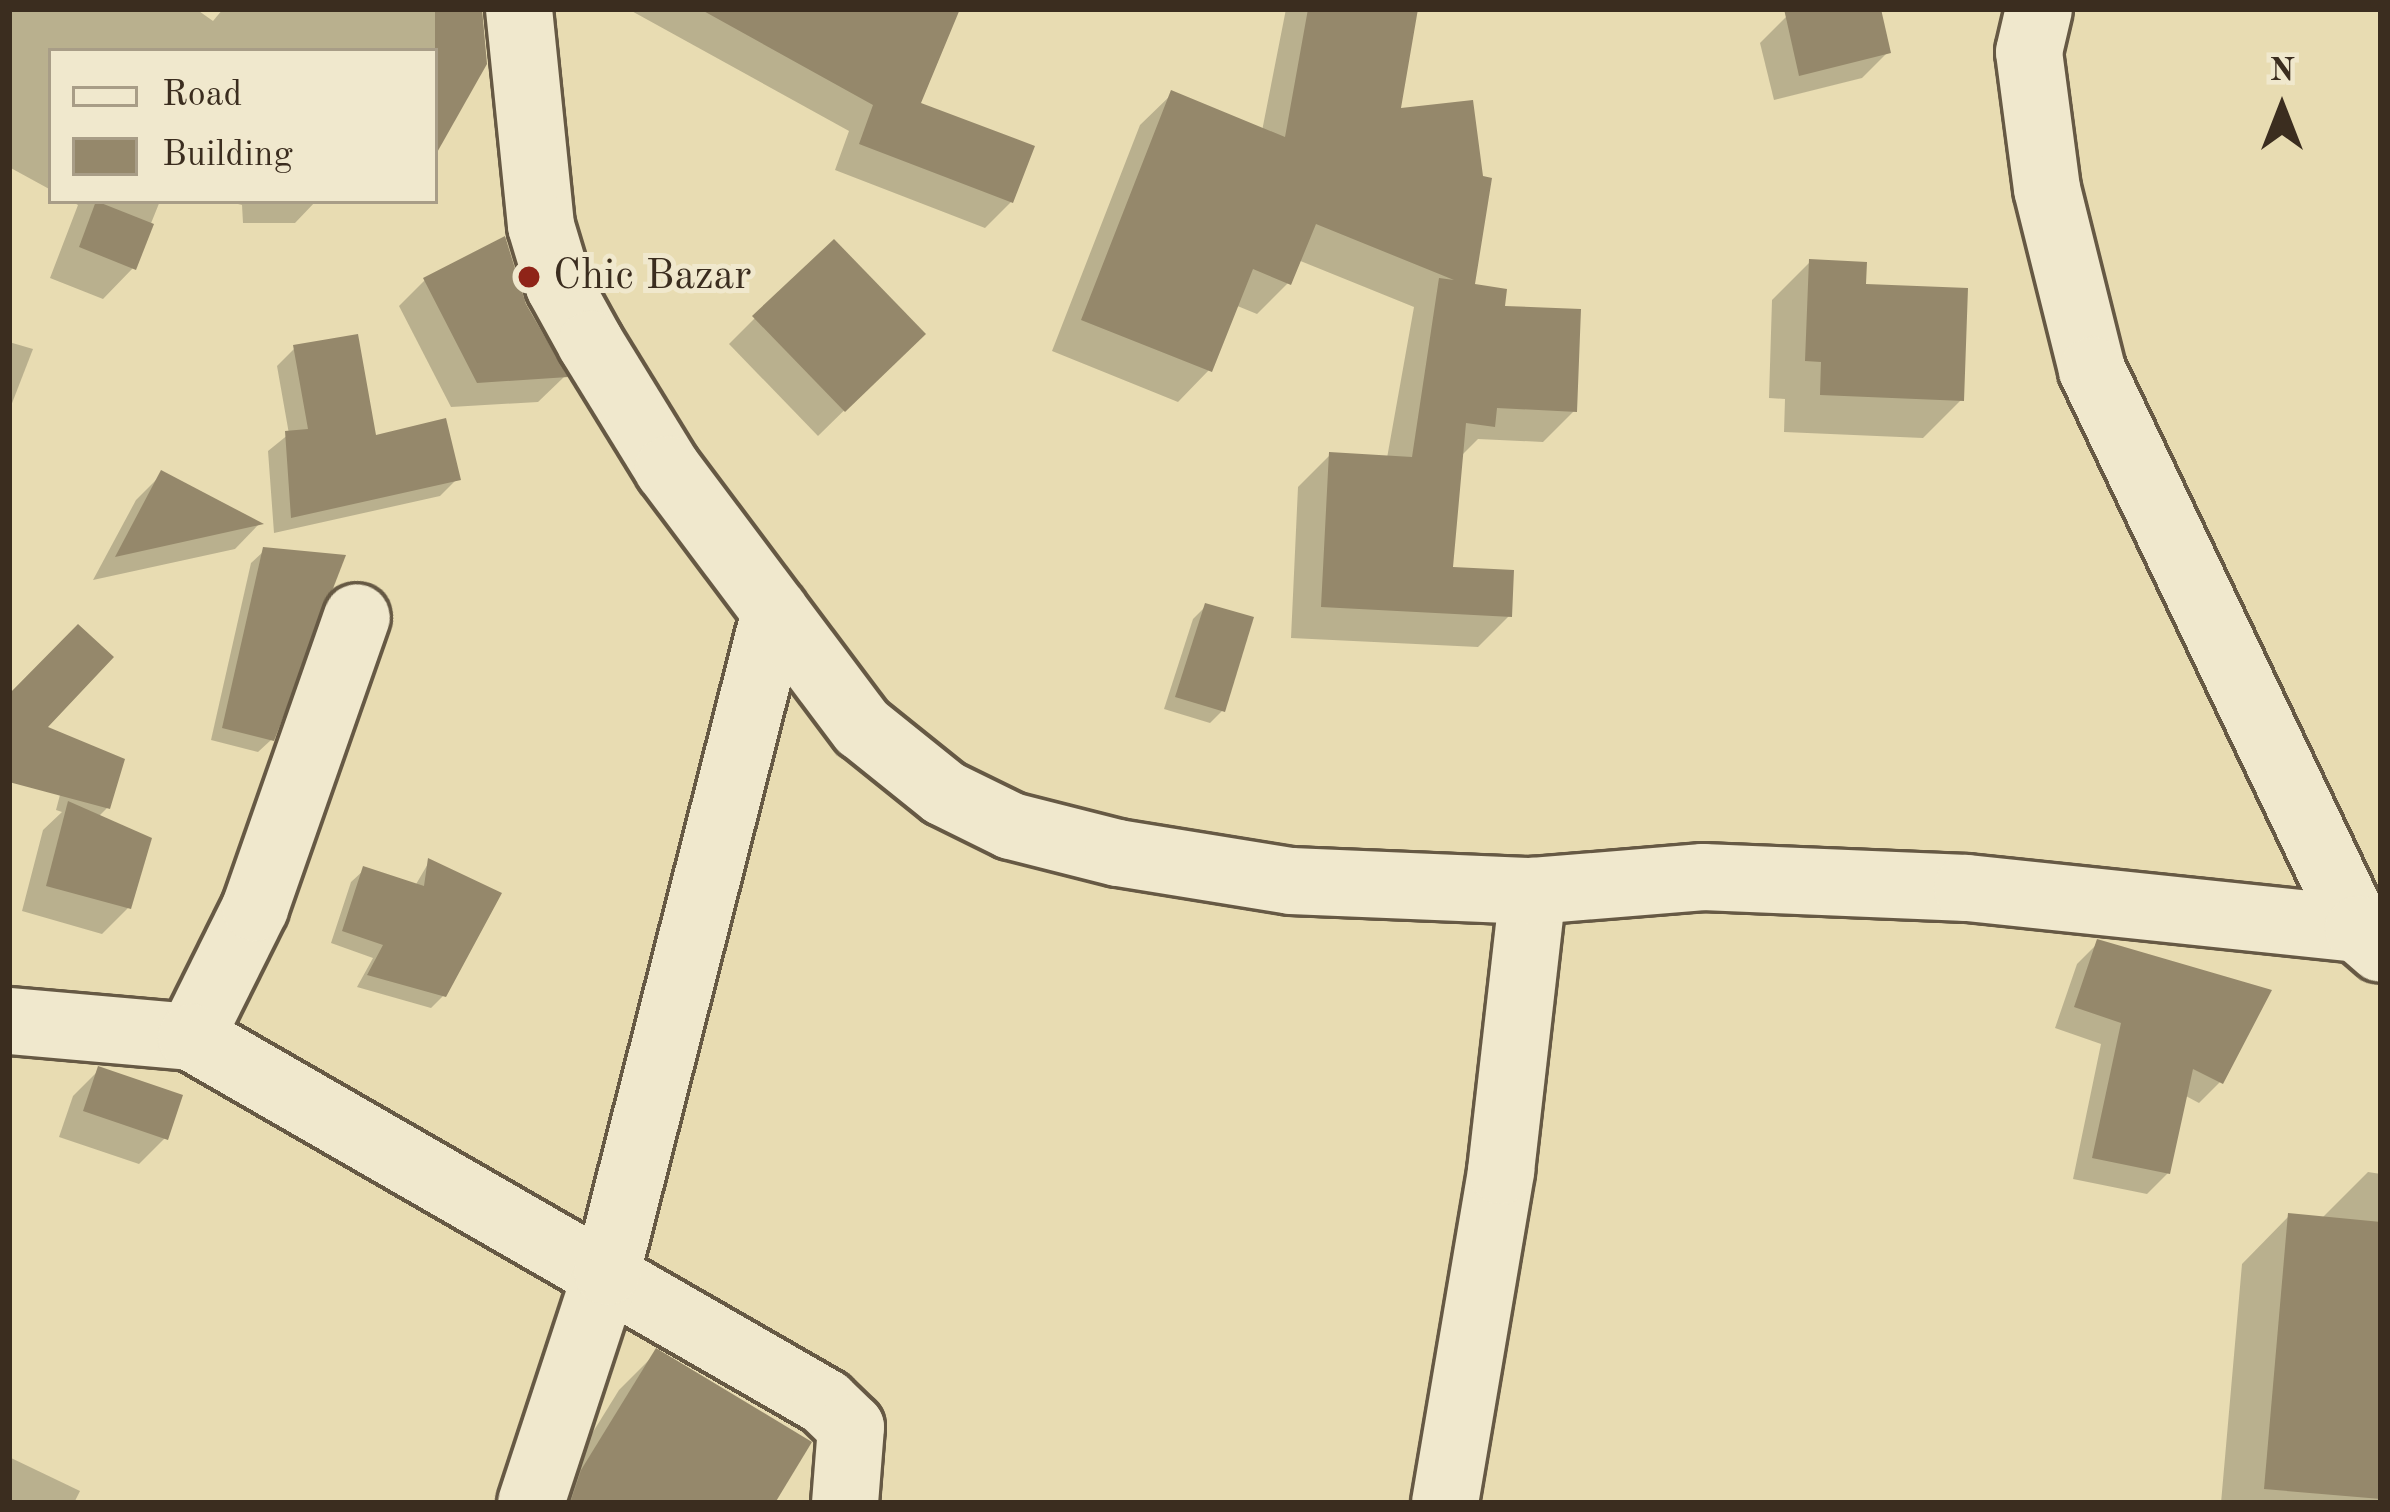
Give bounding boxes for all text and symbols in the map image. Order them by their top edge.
legend [48,48,438,204]
north arrow [2222,48,2342,168]
text: N [2269,55,2295,88]
text: Road [162,78,242,114]
text: Building [162,138,293,174]
place label: Chic Bazar [553,252,752,302]
marker: Chic Bazar [516,264,542,290]

